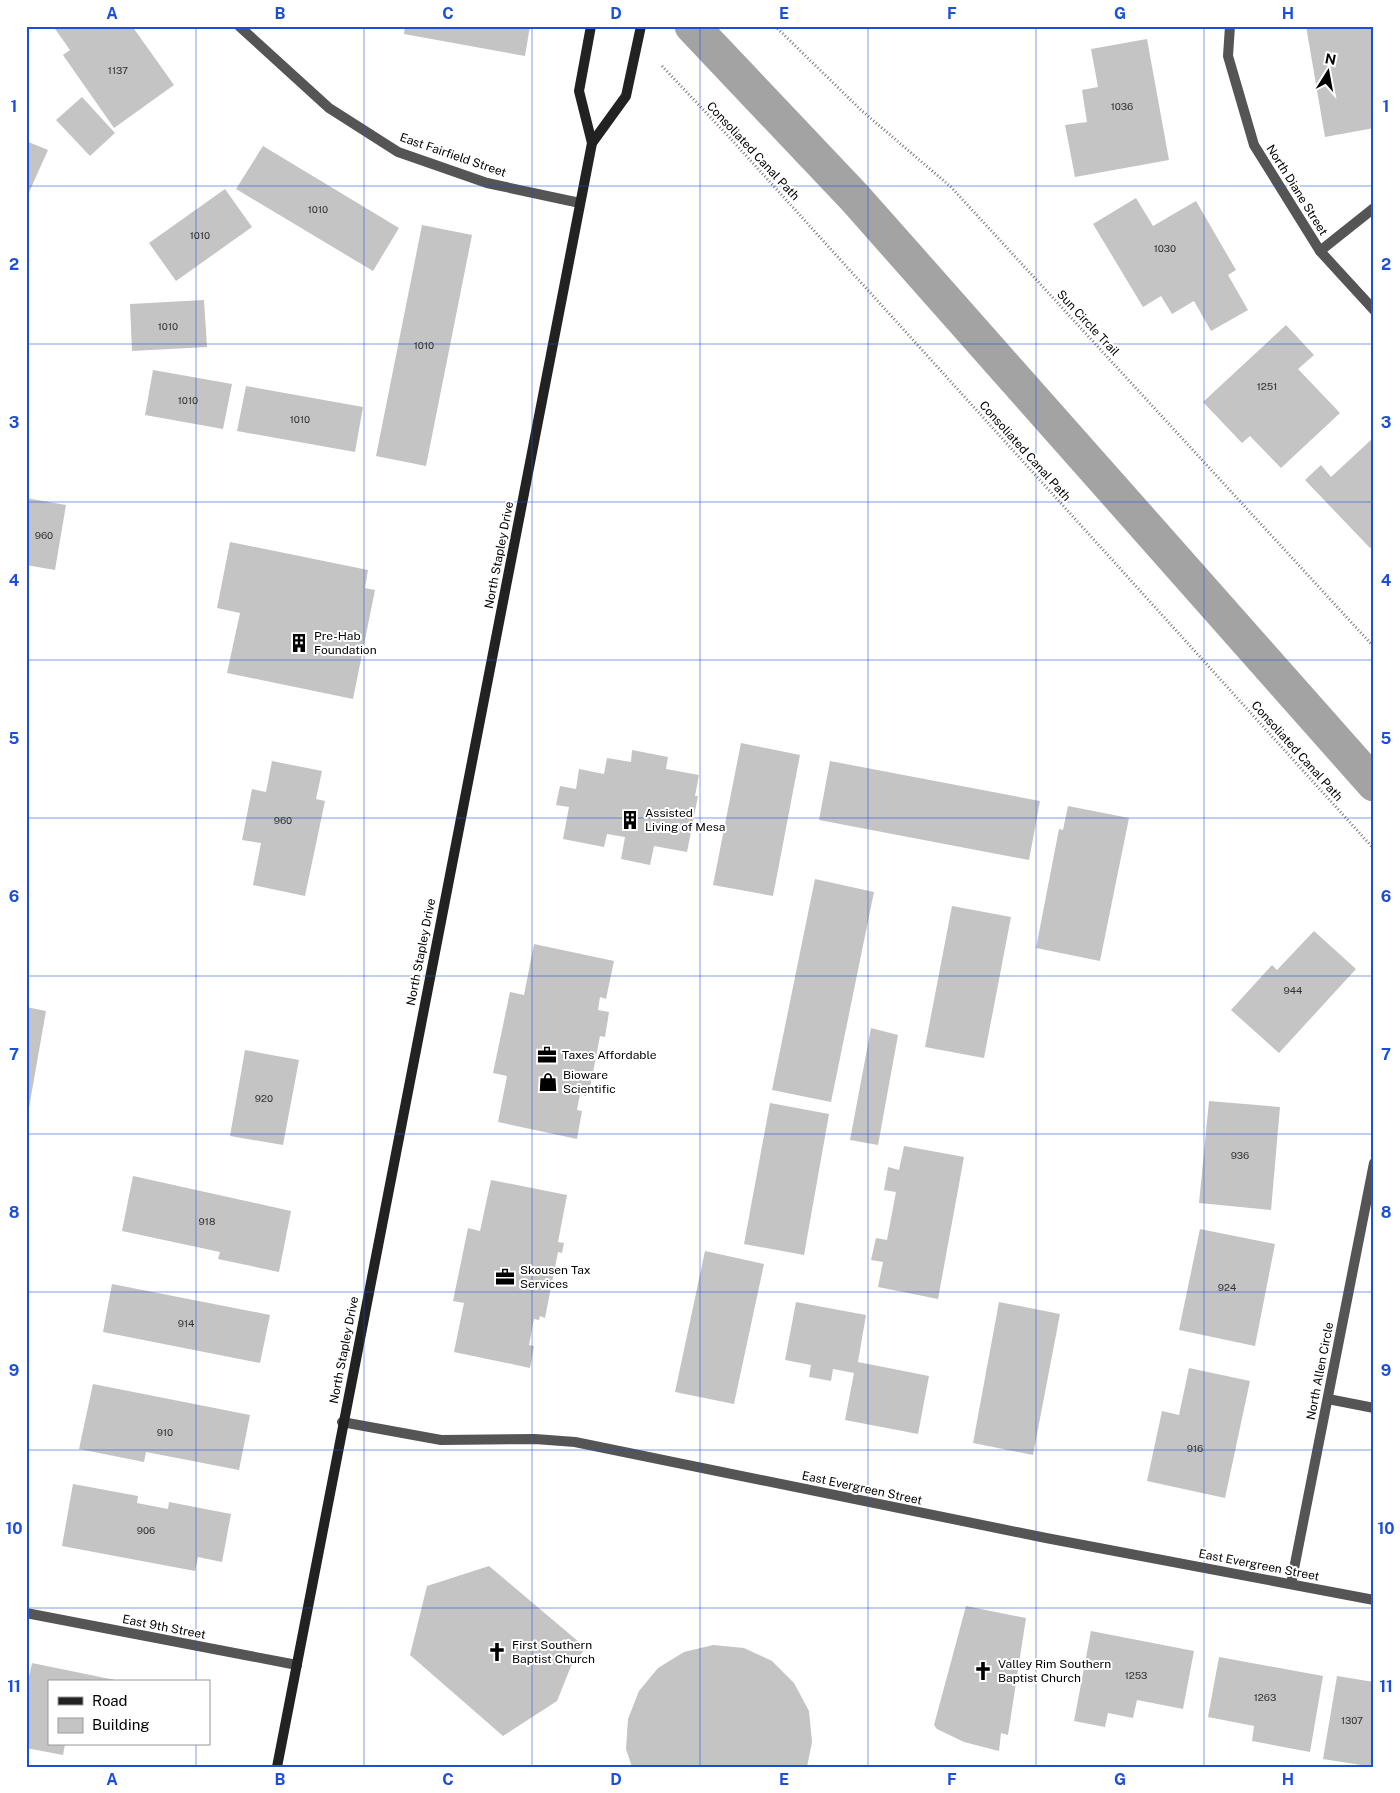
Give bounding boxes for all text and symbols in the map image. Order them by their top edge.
text: A [106,4,118,23]
text: B [275,4,286,23]
text: C [442,4,454,23]
text: D [610,4,622,23]
text: E [779,4,789,23]
text: F [947,4,957,23]
text: G [1114,4,1126,23]
text: H [1282,4,1294,23]
north arrow [1302,48,1352,98]
text: N [1324,50,1337,68]
house number: 1137 [108,64,128,76]
text: 1 [11,97,17,116]
text: 1 [1383,97,1389,116]
street label: Consoliated Canal Path [704,99,802,203]
house number: 1036 [1111,100,1133,112]
street label: East Fairfield Street [398,130,508,180]
street label: North Diane Street [1263,142,1331,238]
house number: 1010 [308,203,328,215]
house number: 1010 [190,229,210,241]
house number: 1030 [1154,242,1176,254]
text: 2 [9,255,19,274]
text: 2 [1381,255,1391,274]
street label: Sun Circle Trail [1054,287,1122,359]
house number: 1010 [158,320,178,332]
house number: 1010 [414,339,434,351]
house number: 1251 [1257,380,1277,392]
house number: 1010 [178,394,198,406]
street label: Consoliated Canal Path [976,398,1074,504]
text: 3 [9,413,19,432]
house number: 1010 [290,413,310,425]
text: 3 [1381,413,1391,432]
street label: North Stapley Drive [482,500,516,610]
house number: 960 [35,529,53,541]
text: 4 [9,571,20,590]
text: 4 [1381,571,1392,590]
place label: Pre-Hab Foundation [314,629,377,657]
building icon: Pre-Hab Foundation [288,632,310,654]
street label: Consoliated Canal Path [1248,698,1346,804]
text: 5 [9,729,20,748]
text: 5 [1381,729,1392,748]
place label: Assisted Living of Mesa [645,806,725,834]
building icon: Assisted Living of Mesa [619,809,641,831]
house number: 960 [274,814,292,826]
text: 6 [9,887,19,906]
text: 6 [1381,887,1391,906]
street label: North Stapley Drive [404,897,438,1007]
house number: 944 [1284,984,1302,996]
office icon: Taxes Affordable [536,1044,558,1066]
text: 7 [9,1045,19,1064]
text: 7 [1381,1045,1391,1064]
place label: Taxes Affordable [562,1048,657,1062]
place label: Bioware Scientific [563,1068,616,1096]
shop icon: Bioware Scientific [537,1071,559,1093]
house number: 920 [255,1092,273,1104]
house number: 936 [1231,1149,1249,1161]
text: 8 [9,1203,20,1222]
text: 8 [1381,1203,1392,1222]
house number: 918 [199,1215,215,1227]
place label: Skousen Tax Services [520,1263,591,1291]
office icon: Skousen Tax Services [494,1266,516,1288]
house number: 924 [1218,1281,1236,1293]
street label: North Stapley Drive [327,1295,361,1405]
house number: 914 [178,1317,194,1329]
street label: North Allen Circle [1304,1321,1336,1421]
text: 9 [9,1361,19,1380]
text: 9 [1381,1361,1391,1380]
house number: 910 [157,1426,173,1438]
house number: 916 [1187,1442,1203,1454]
street label: East Evergreen Street [801,1468,924,1508]
text: 10 [5,1519,23,1538]
text: 10 [1377,1519,1395,1538]
house number: 906 [137,1524,155,1536]
street label: East Evergreen Street [1198,1546,1321,1584]
street label: East 9th Street [121,1612,207,1642]
place label: First Southern Baptist Church [512,1638,595,1666]
church icon: First Southern Baptist Church [486,1641,508,1663]
place label: Valley Rim Southern Baptist Church [998,1657,1111,1685]
church icon: Valley Rim Southern Baptist Church [972,1660,994,1682]
house number: 1253 [1125,1669,1147,1681]
text: 11 [7,1677,21,1696]
text: 11 [1379,1677,1393,1696]
legend [48,1680,210,1746]
house number: 1263 [1254,1691,1276,1703]
text: Road [92,1692,128,1709]
house number: 1307 [1341,1714,1363,1726]
text: Building [92,1716,150,1733]
text: A [106,1770,118,1789]
text: B [275,1770,286,1789]
text: C [442,1770,454,1789]
text: D [610,1770,622,1789]
text: E [779,1770,789,1789]
text: F [947,1770,957,1789]
text: G [1114,1770,1126,1789]
text: H [1282,1770,1294,1789]

